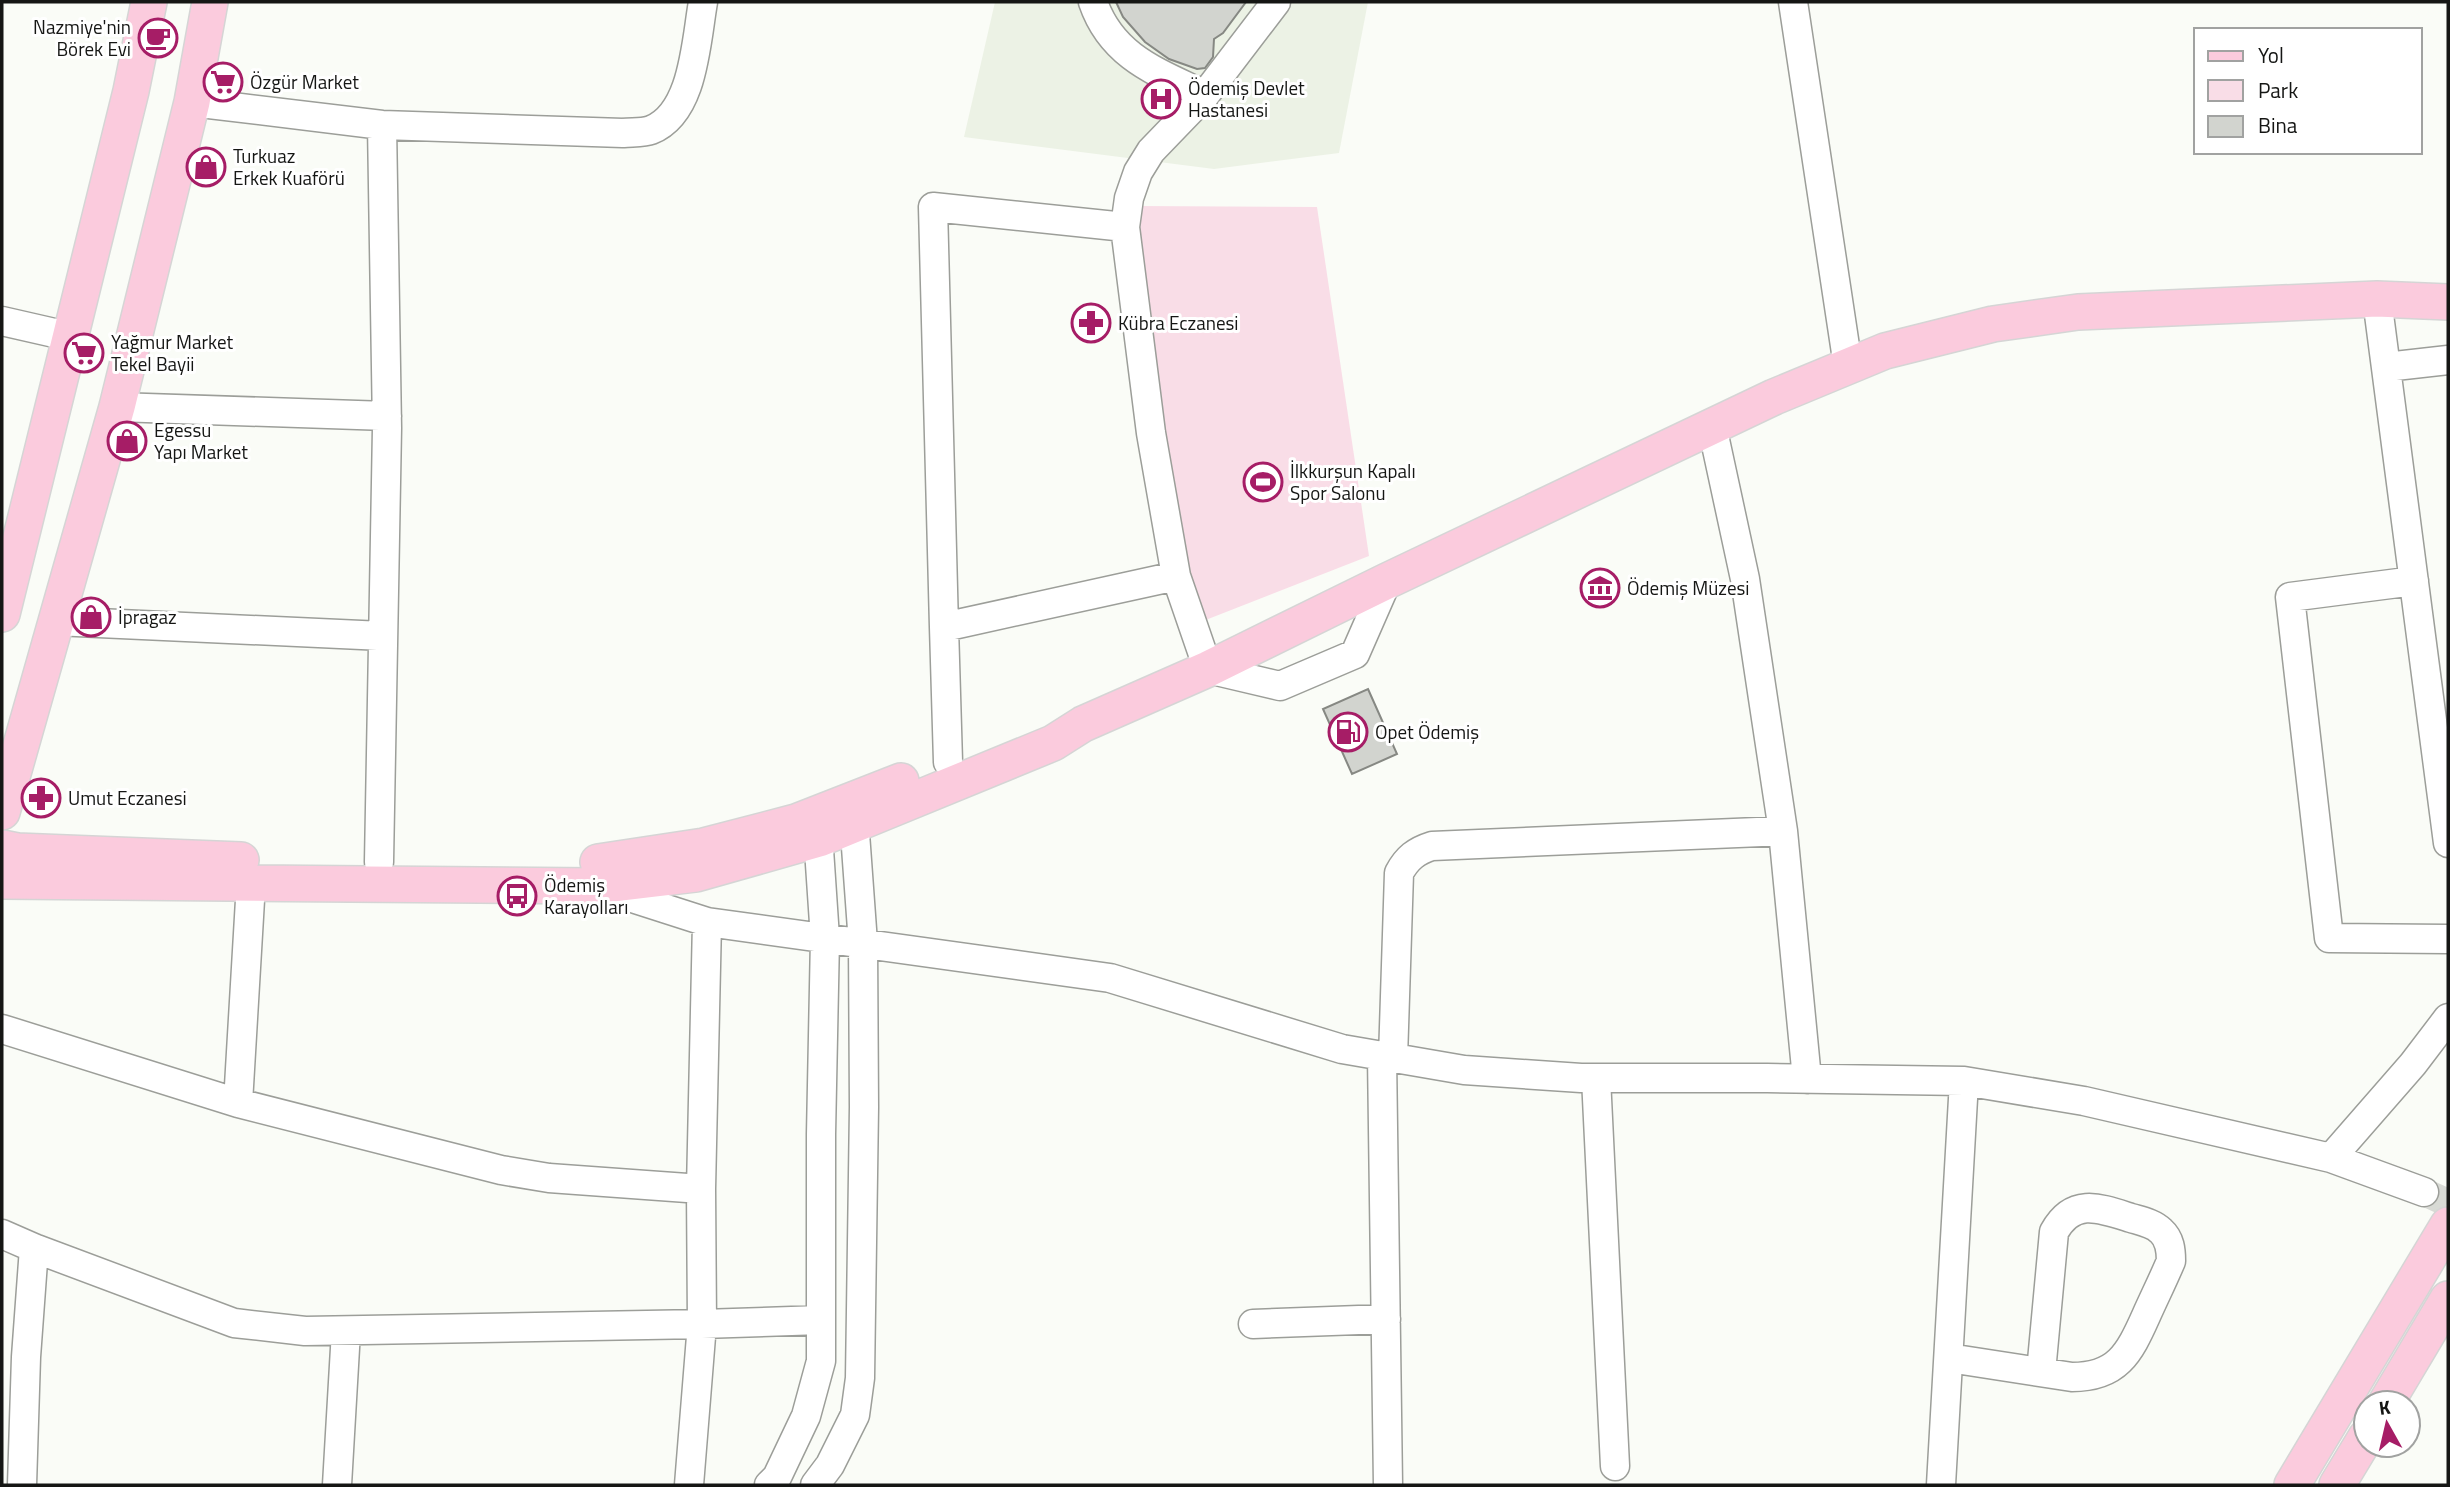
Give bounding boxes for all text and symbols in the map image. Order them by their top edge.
place label: Nazmiye'nin Börek Evi [33,12,131,63]
cafe icon: Nazmiye'nin Börek Evi [137,17,179,59]
legend [2194,28,2422,154]
text: Yol [2258,39,2284,71]
supermarket icon: Özgür Market [202,61,244,103]
place label: Özgür Market [250,67,359,96]
place label: Ödemiş Devlet Hastanesi [1188,73,1305,124]
text: Park [2258,74,2298,106]
hospital icon: Ödemiş Devlet Hastanesi [1140,78,1182,120]
text: Bina [2258,109,2298,141]
place label: Turkuaz Erkek Kuaförü [233,141,345,192]
shop icon: Turkuaz Erkek Kuaförü [185,146,227,188]
pharmacy icon: Kübra Eczanesi [1070,302,1112,344]
place label: Kübra Eczanesi [1118,308,1239,337]
place label: Yağmur Market Tekel Bayii [111,327,233,378]
supermarket icon: Yağmur Market Tekel Bayii [63,332,105,374]
place label: Egessu Yapı Market [154,415,248,466]
shop icon: Egessu Yapı Market [106,420,148,462]
place label: İlkkurşun Kapalı Spor Salonu [1290,456,1416,507]
sports icon: İlkkurşun Kapalı Spor Salonu [1242,461,1284,503]
museum icon: Ödemiş Müzesi [1579,567,1621,609]
place label: Ödemiş Müzesi [1627,573,1749,602]
shop icon: İpragaz [70,596,112,638]
place label: İpragaz [118,602,177,631]
fuel station icon: Opet Ödemiş [1327,711,1369,753]
place label: Opet Ödemiş [1375,717,1479,746]
pharmacy icon: Umut Eczanesi [20,777,62,819]
place label: Umut Eczanesi [68,783,187,812]
place label: Ödemiş Karayolları [544,870,628,921]
bus stop icon: Ödemiş Karayolları [496,875,538,917]
north arrow [2352,1389,2422,1459]
text: K [2377,1392,2392,1422]

